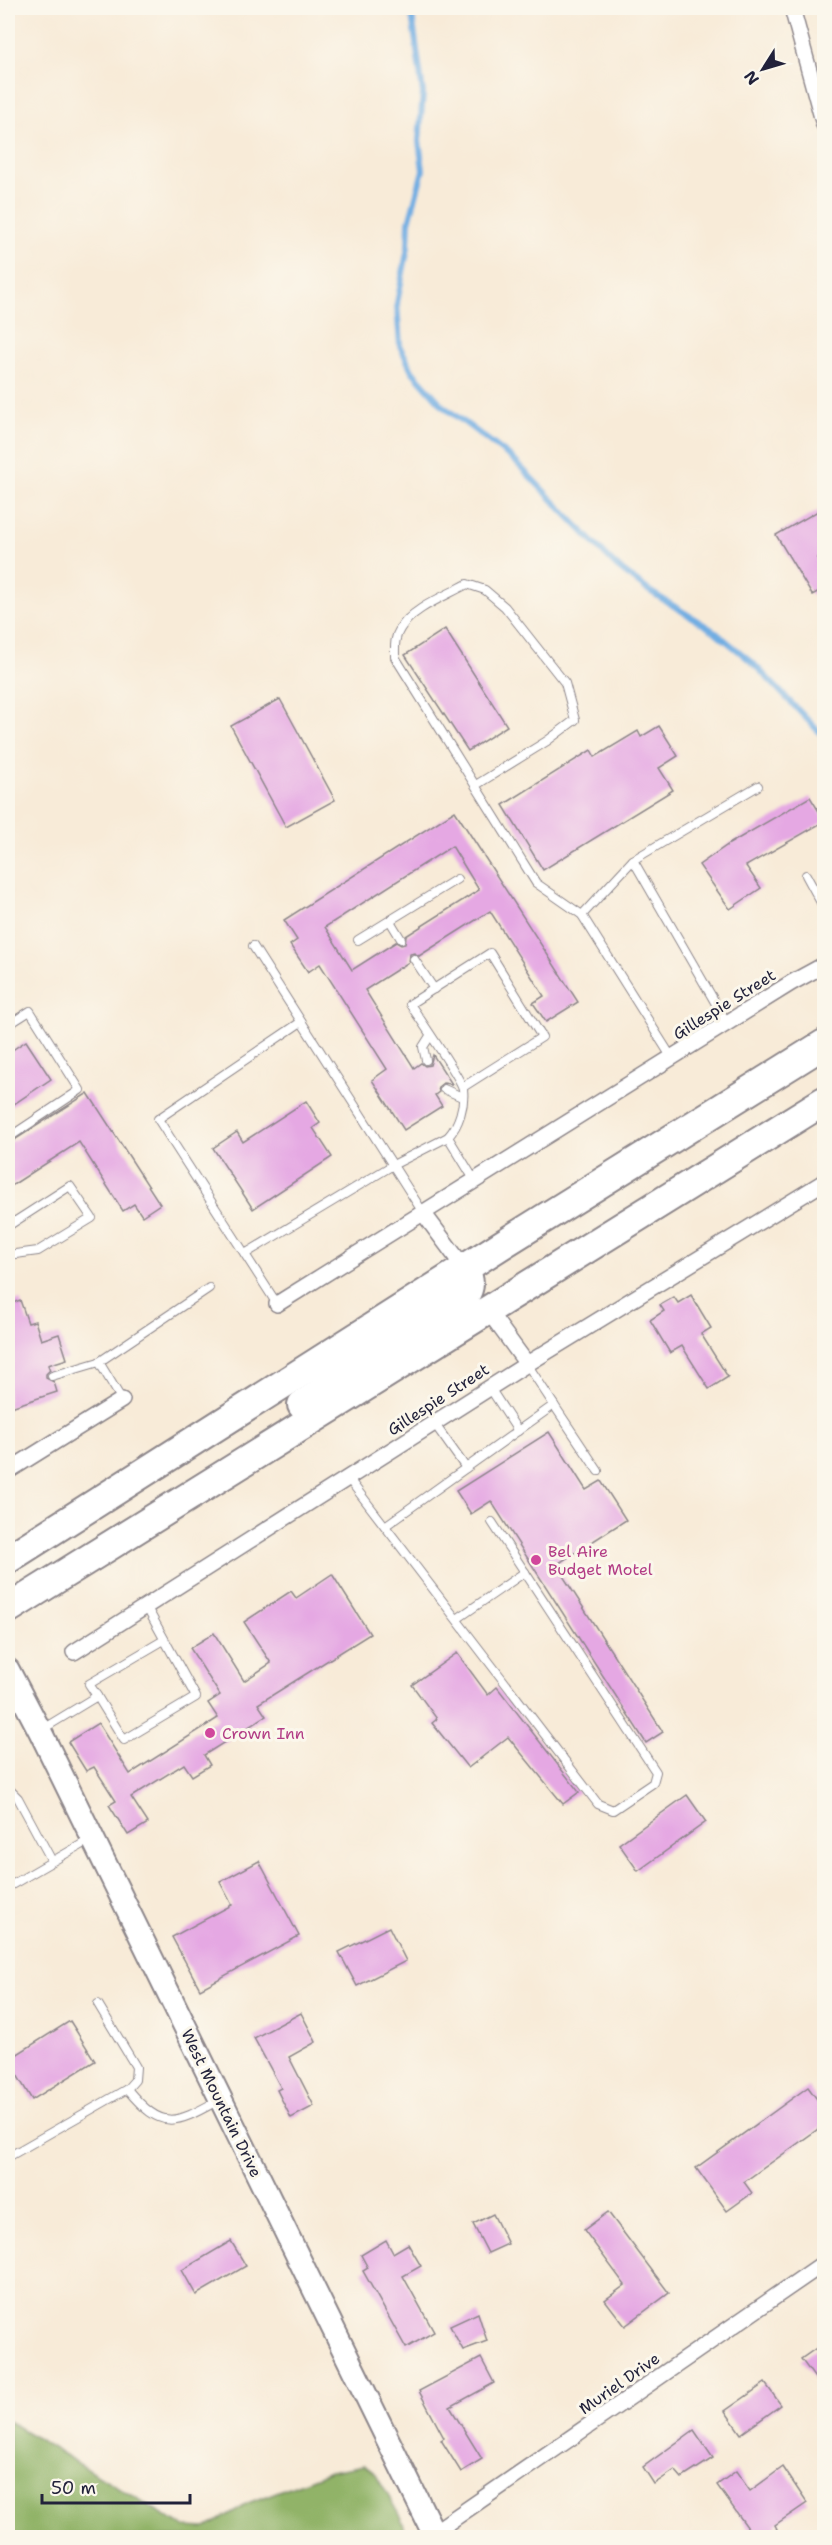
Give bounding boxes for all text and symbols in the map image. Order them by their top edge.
north arrow [733,39,793,99]
text: N [739,66,764,89]
street label: Gillespie Street [669,964,780,1044]
street label: Gillespie Street [383,1359,493,1440]
place label: Bel Aire Budget Motel [548,1541,653,1580]
marker: Bel Aire Budget Motel [529,1553,543,1567]
place label: Crown Inn [222,1723,305,1744]
marker: Crown Inn [203,1726,217,1740]
street label: West Mountain Drive [176,2025,267,2181]
street label: Muriel Drive [575,2348,664,2419]
scale bar [42,2467,190,2505]
text: 50 m [51,2476,96,2500]

